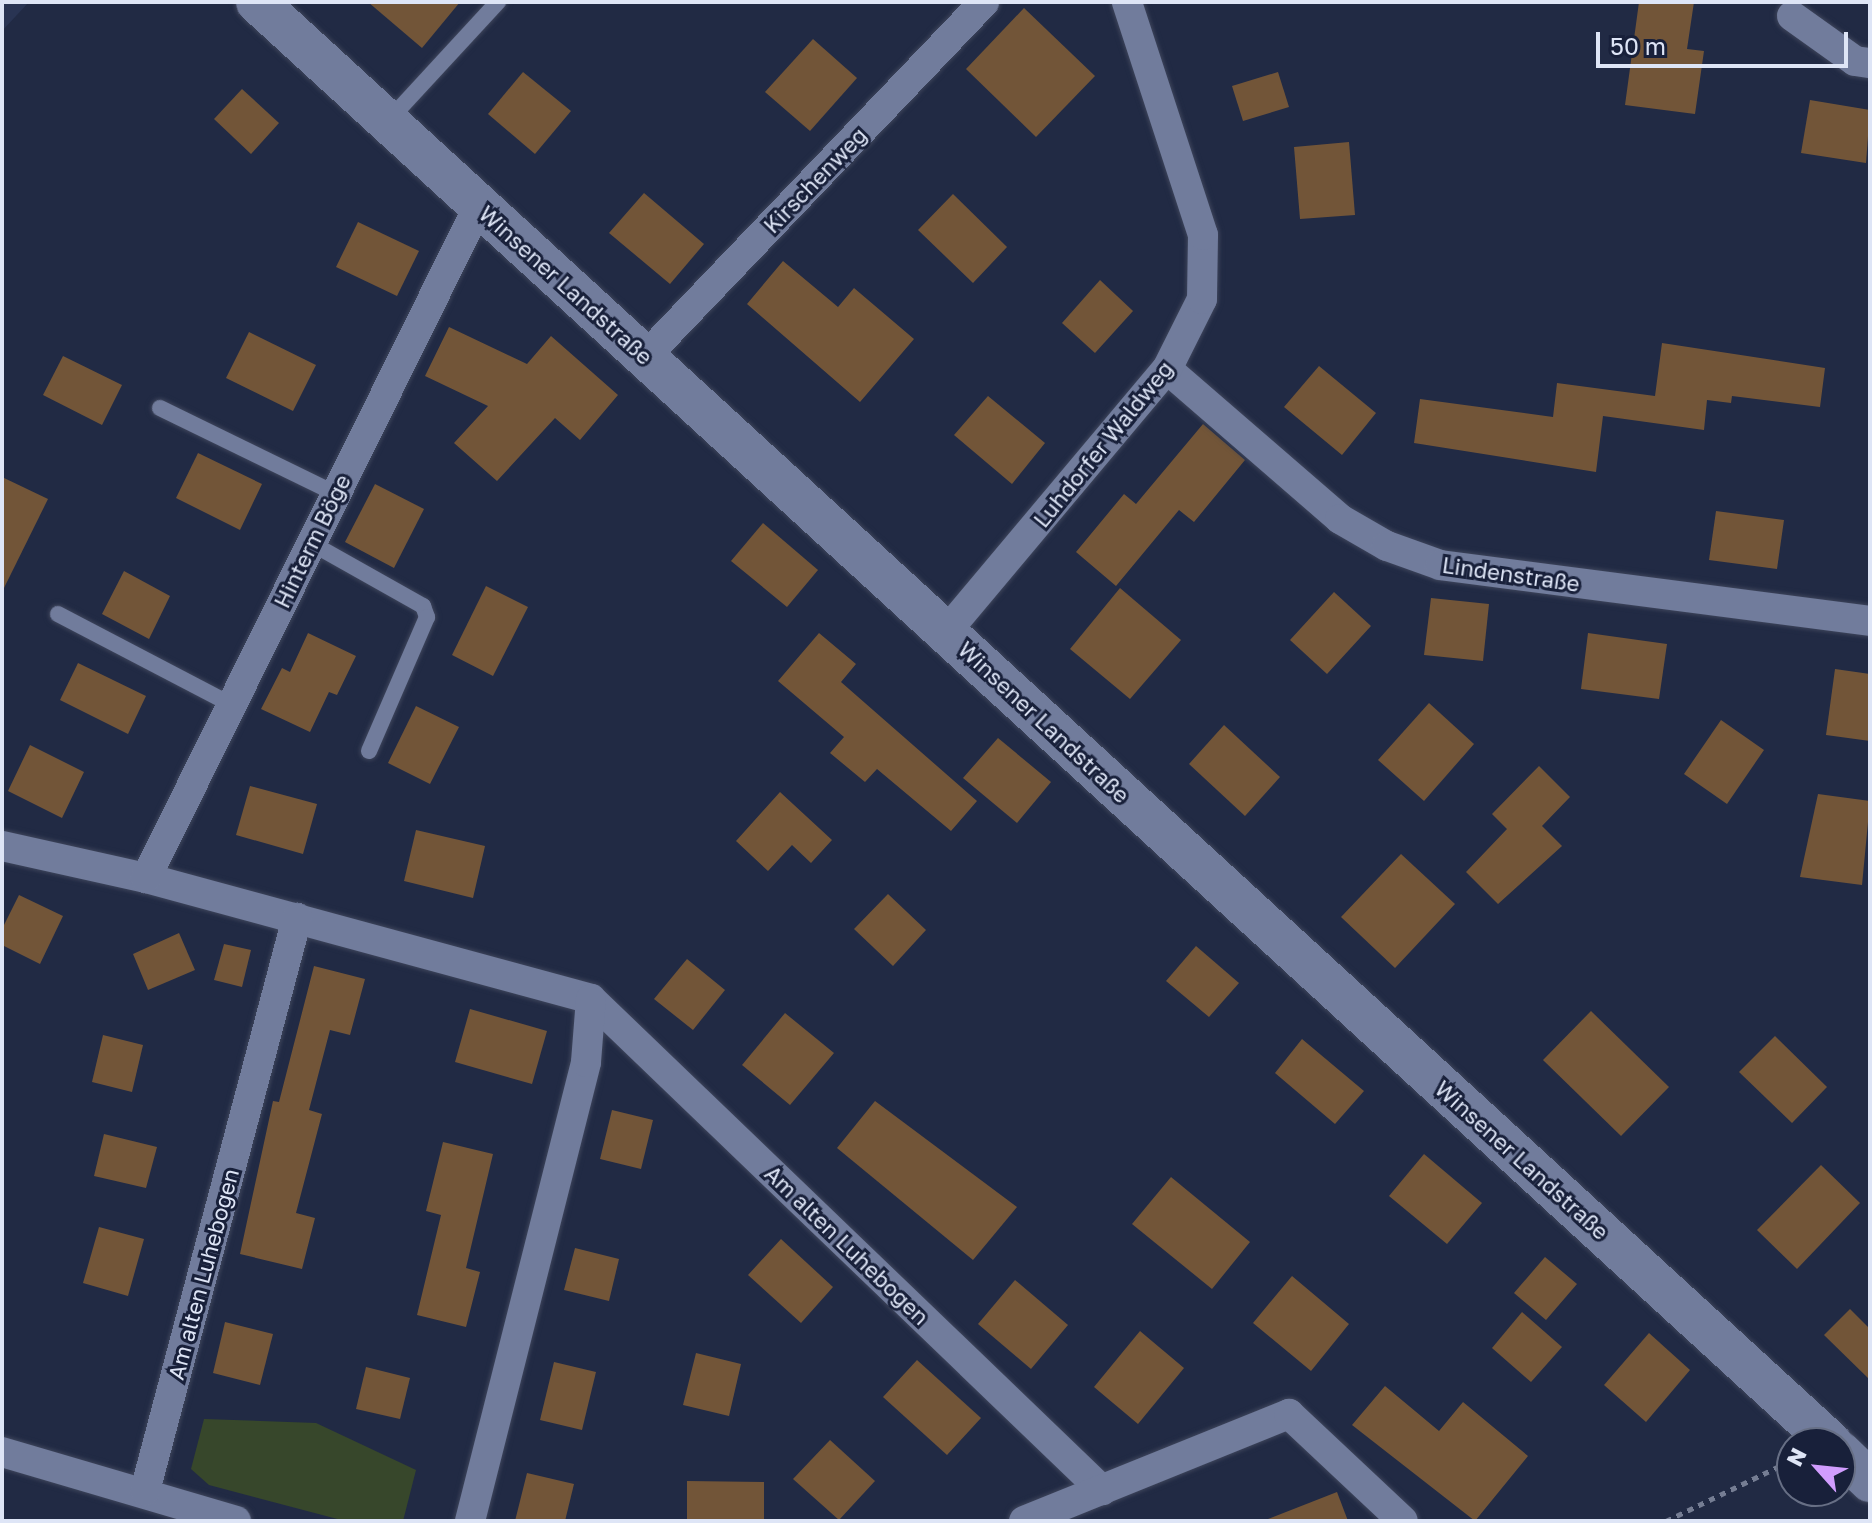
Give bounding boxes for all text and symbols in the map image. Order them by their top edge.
scale bar [1600,16,1852,66]
text: 50 m [1610,31,1666,60]
street label: Kirschenweg [758,122,872,238]
street label: Winsener Landstraße [474,200,658,370]
street label: Luhdorfer Waldweg [1028,356,1178,532]
street label: Hinterm Böge [268,470,356,612]
street label: Lindenstraße [1441,551,1581,597]
street label: Winsener Landstraße [953,636,1135,808]
street label: Winsener Landstraße [1430,1075,1614,1245]
street label: Am alten Luhebogen [760,1160,934,1330]
street label: Am alten Luhebogen [162,1166,244,1382]
north arrow [1776,1427,1856,1507]
text: N [1780,1443,1812,1470]

